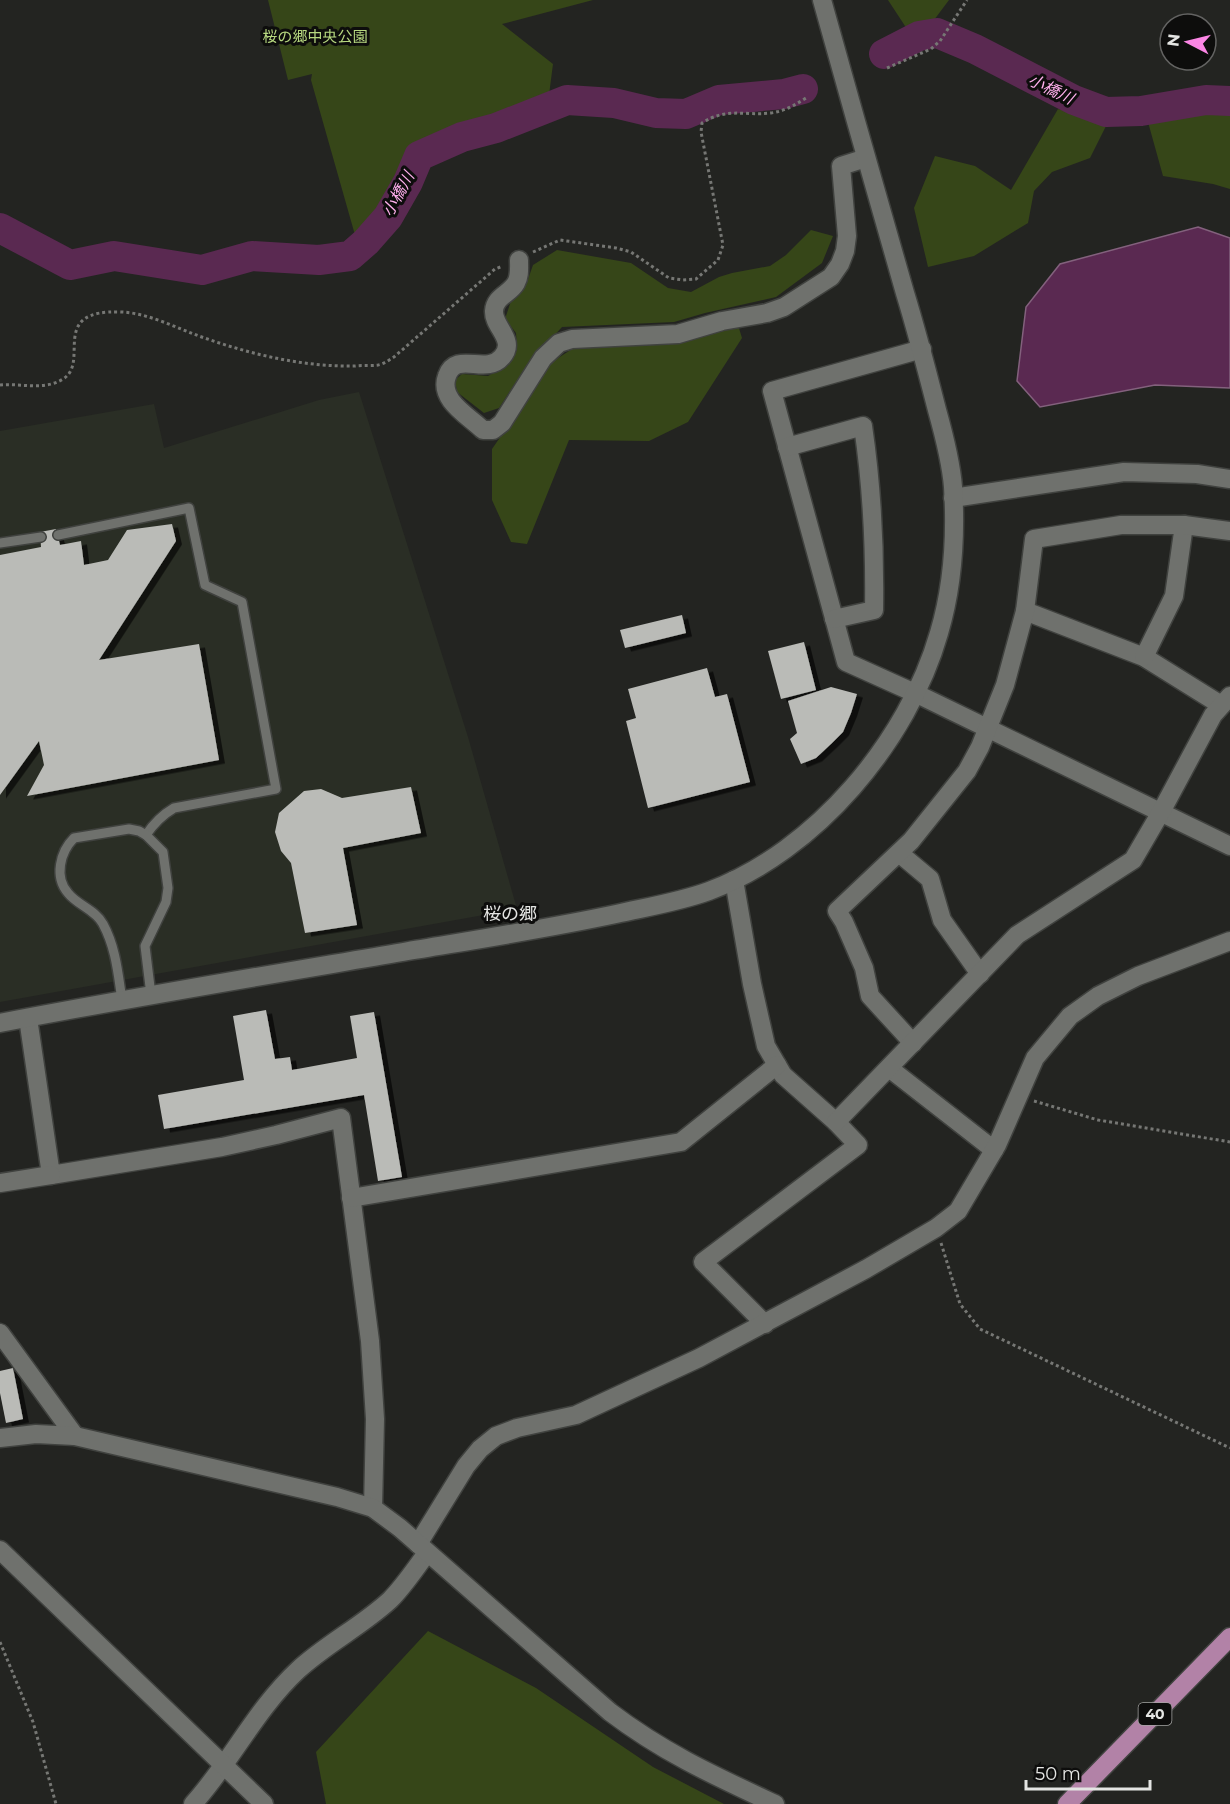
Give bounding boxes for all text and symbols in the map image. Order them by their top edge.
north arrow [1158,12,1218,72]
park label: 桜の郷中央公園 [262,27,368,46]
text: N [1163,33,1184,48]
water label: 小橋川 [1025,70,1079,109]
water label: 小橋川 [378,167,419,220]
district label: 桜の郷 [483,903,537,925]
road number: 40 [1138,1703,1172,1725]
scale bar [1026,1753,1150,1791]
text: 50 m [1035,1763,1081,1785]

